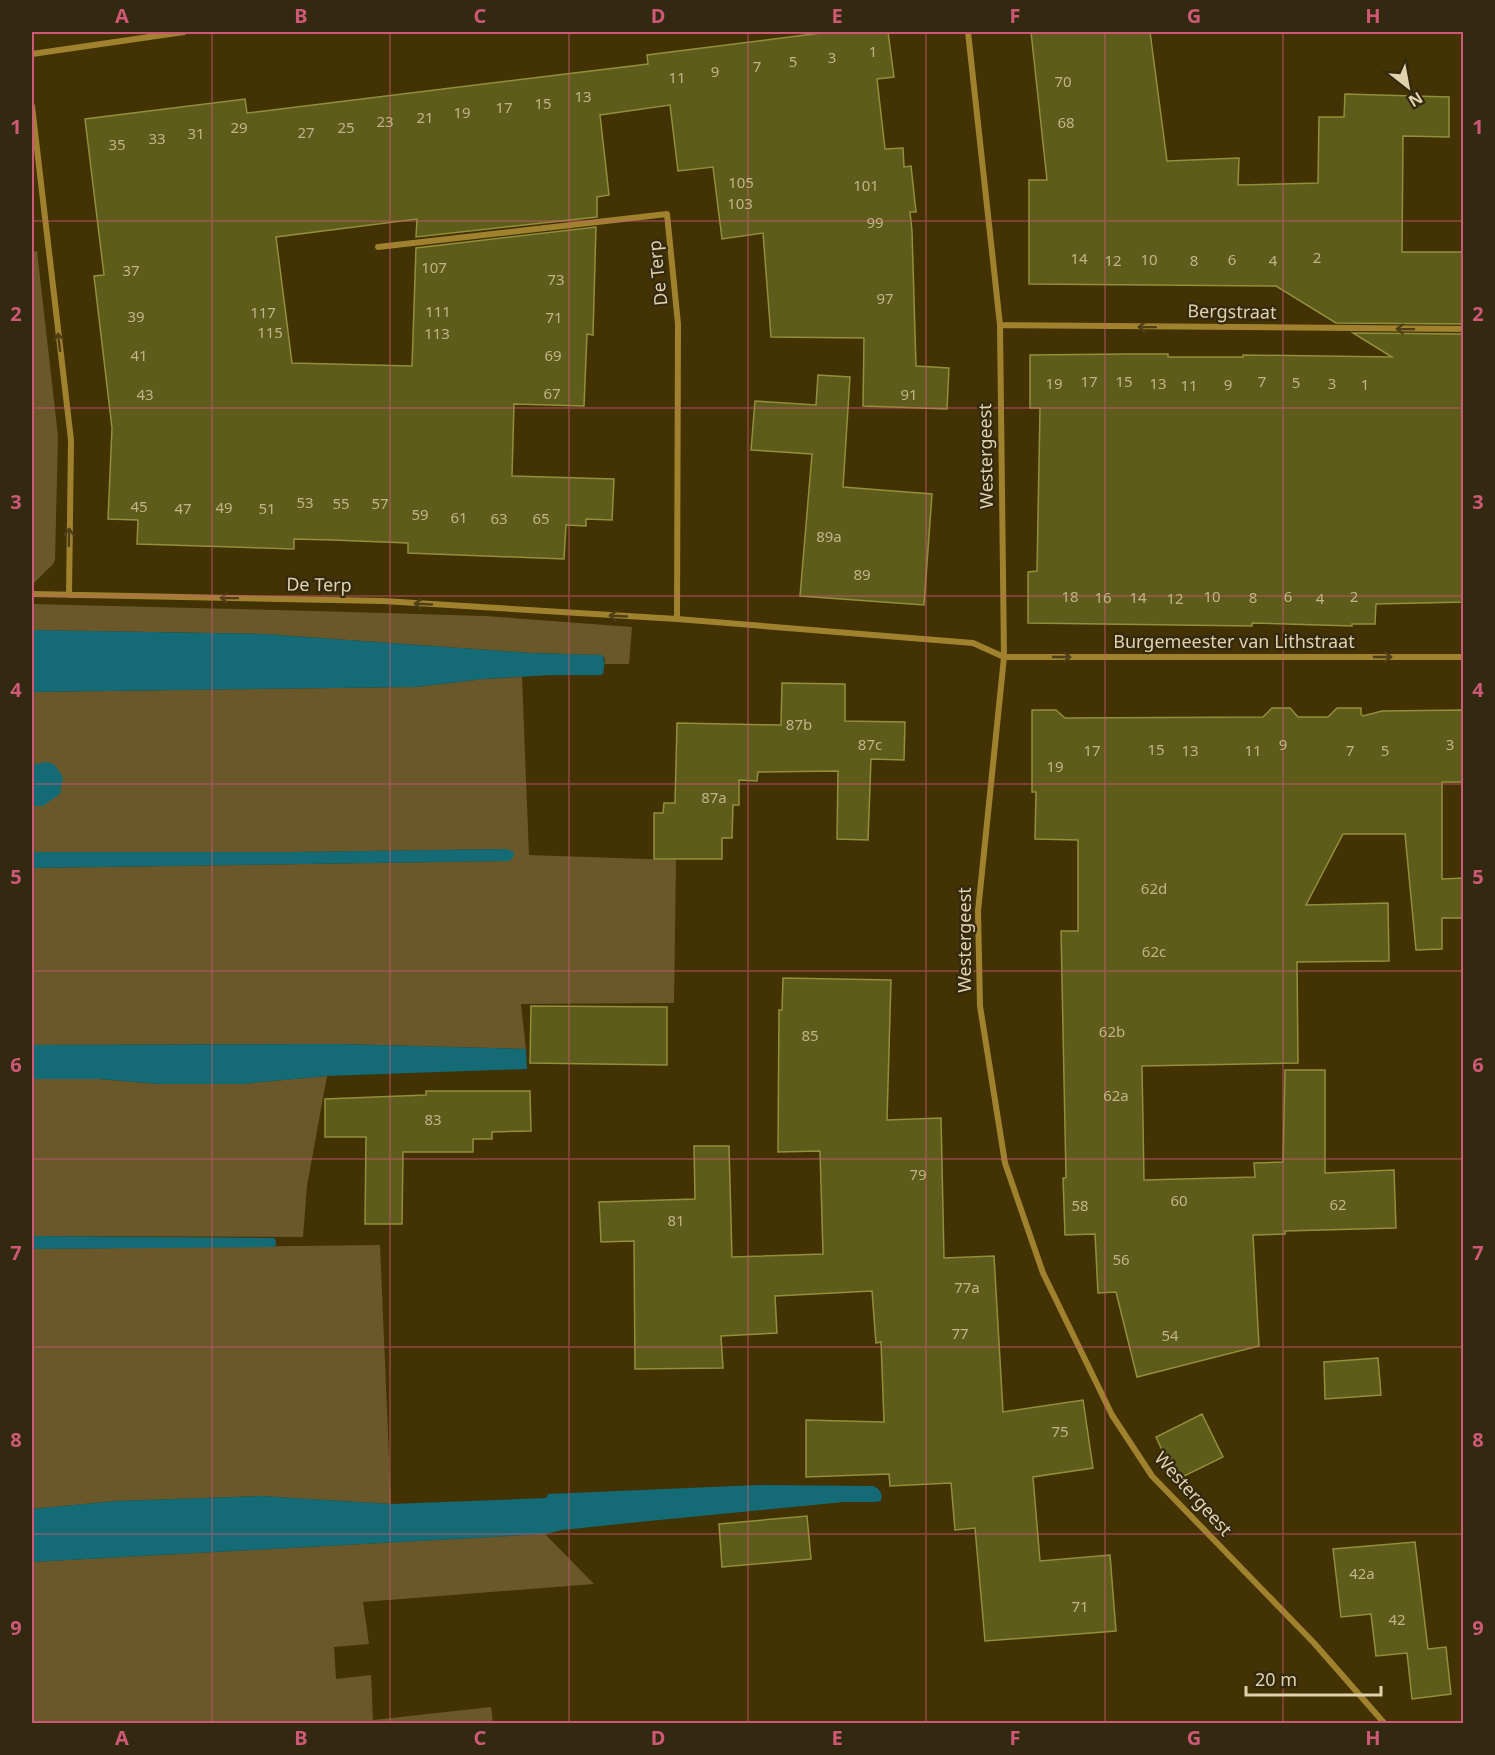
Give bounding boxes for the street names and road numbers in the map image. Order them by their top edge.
street label: De Terp [642,239,672,307]
street label: Bergstraat [1187,298,1277,324]
street label: Westergeest [972,403,998,509]
street label: De Terp [286,571,352,597]
street label: Burgemeester van Lithstraat [1113,629,1355,653]
street label: Westergeest [952,887,976,993]
street label: Westergeest [1150,1446,1238,1541]

